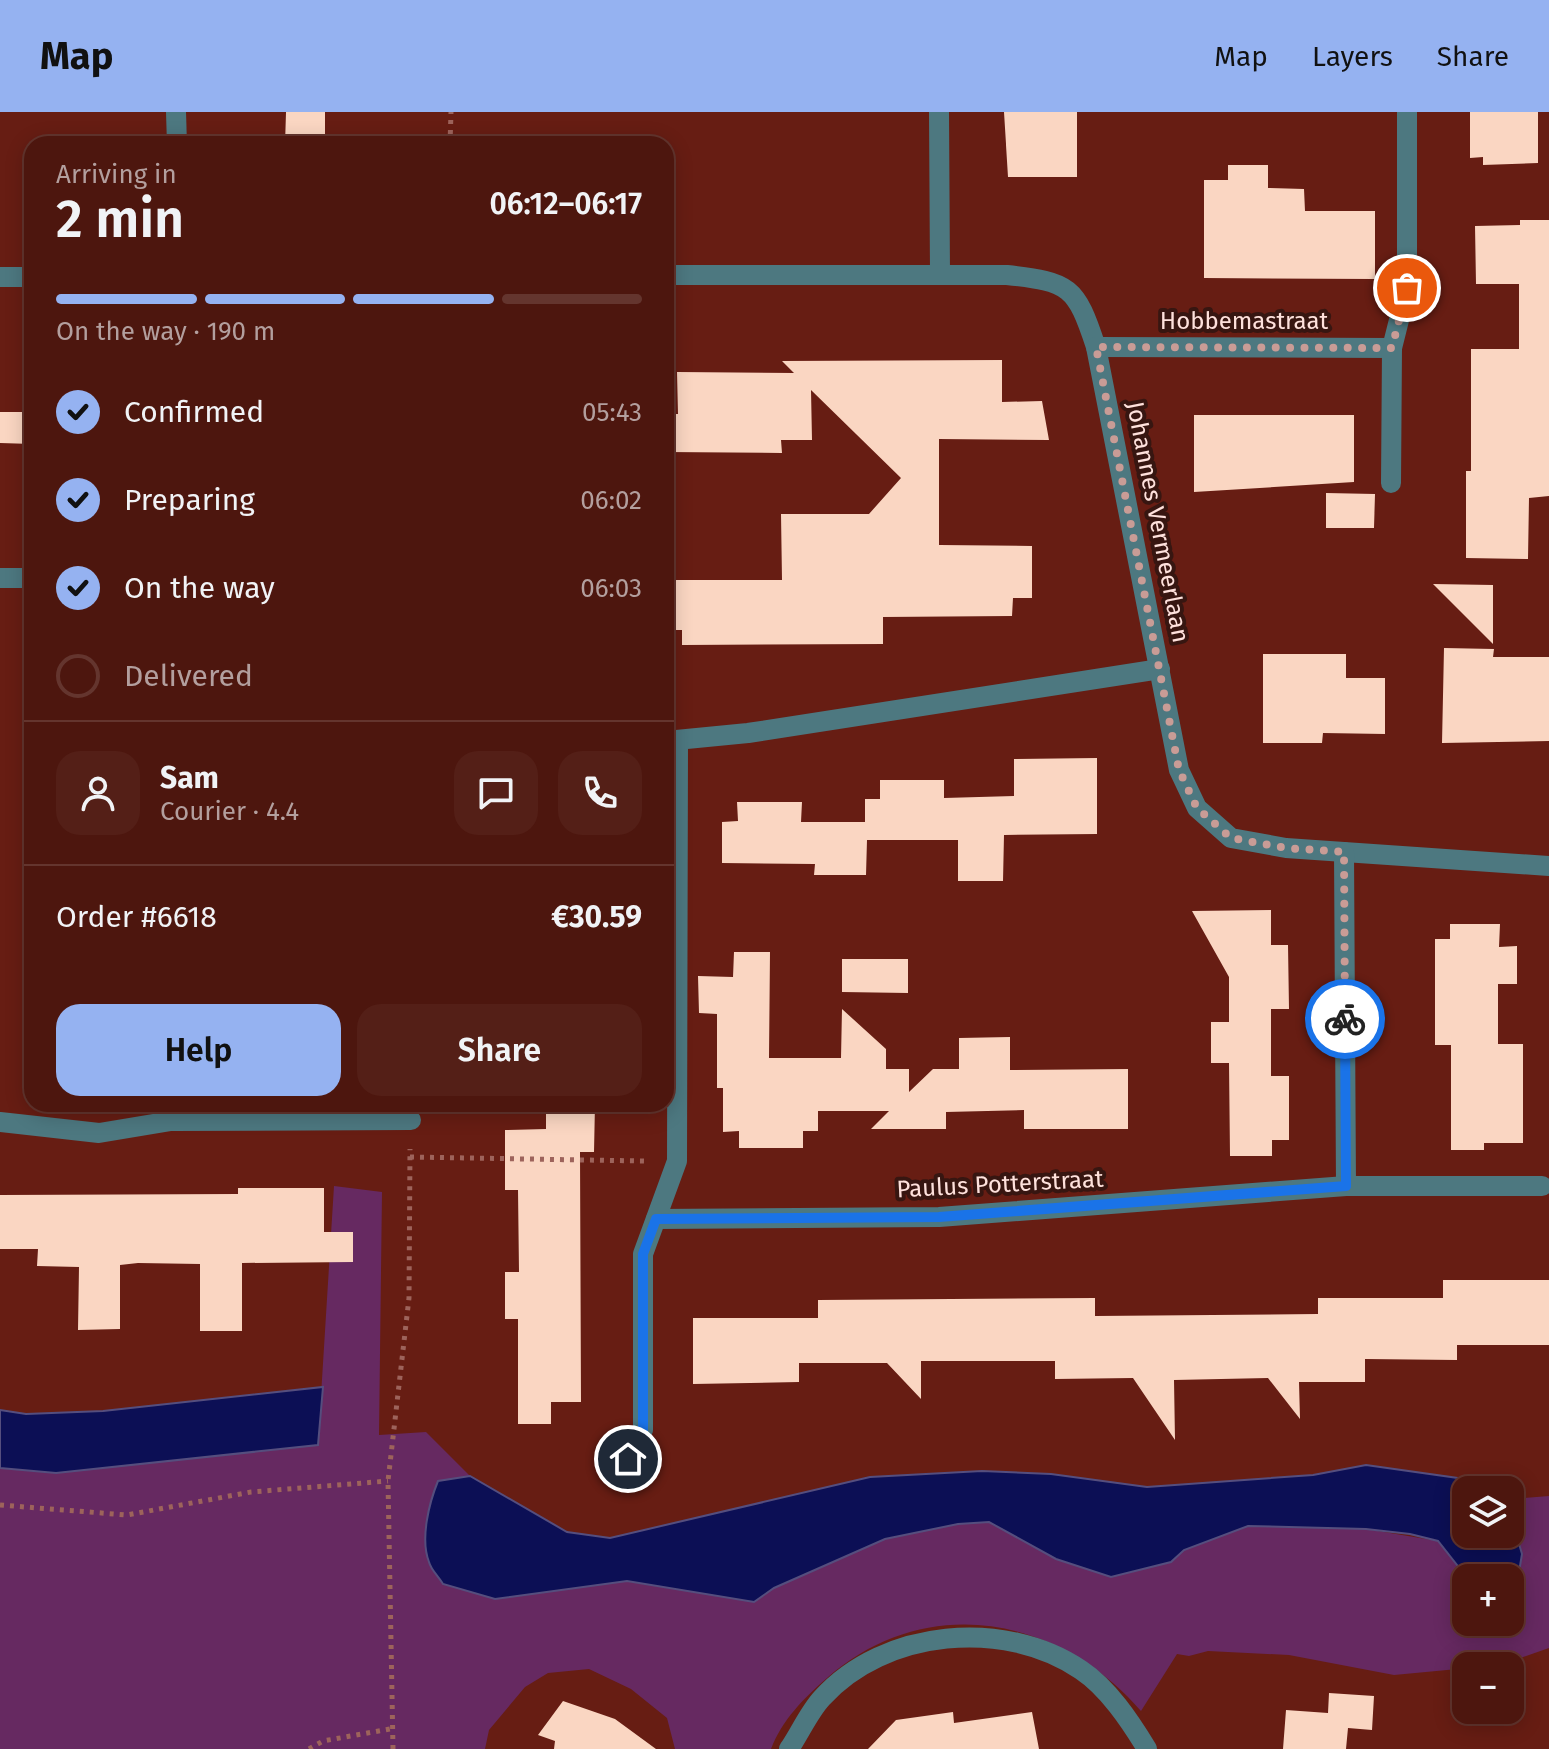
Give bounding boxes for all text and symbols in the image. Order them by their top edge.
text: Map [40,33,113,79]
text: Map [1214,40,1268,73]
text: Layers [1312,40,1393,73]
text: Share [1437,40,1509,73]
text: Arriving in [56,159,177,190]
text: 06:12–06:17 [489,186,642,222]
text: 2 min [56,188,184,251]
pin [1373,254,1441,322]
icon: bag [1385,266,1429,310]
street label: Hobbemastraat [1160,307,1328,335]
text: On the way · 190 m [56,316,275,347]
icon: check [56,390,100,434]
text: Confirmed [124,394,264,430]
text: 05:43 [582,397,642,428]
street label: Johannes Vermeerlaan [1121,399,1195,645]
icon: check [56,478,100,522]
text: Preparing [124,482,255,518]
text: 06:02 [580,485,642,516]
icon: check [56,566,100,610]
text: On the way [124,570,275,606]
text: 06:03 [580,573,642,604]
text: Delivered [124,658,253,694]
button: person [56,751,140,835]
button: chat [454,751,538,835]
button: phone [558,751,642,835]
text: Sam [160,760,219,796]
text: Courier · 4.4 [160,796,299,827]
text: Order #6618 [56,899,217,935]
text: €30.59 [551,899,642,935]
courier [1305,979,1385,1059]
icon: bike [1323,997,1367,1041]
button: Help [56,1004,341,1096]
button: Share [357,1004,642,1096]
street label: Paulus Potterstraat [896,1165,1105,1203]
pin [594,1425,662,1493]
icon: home [606,1437,650,1481]
map controls [1452,1476,1524,1724]
button: layers [1452,1476,1524,1548]
button: + [1452,1564,1524,1636]
button: − [1452,1652,1524,1724]

